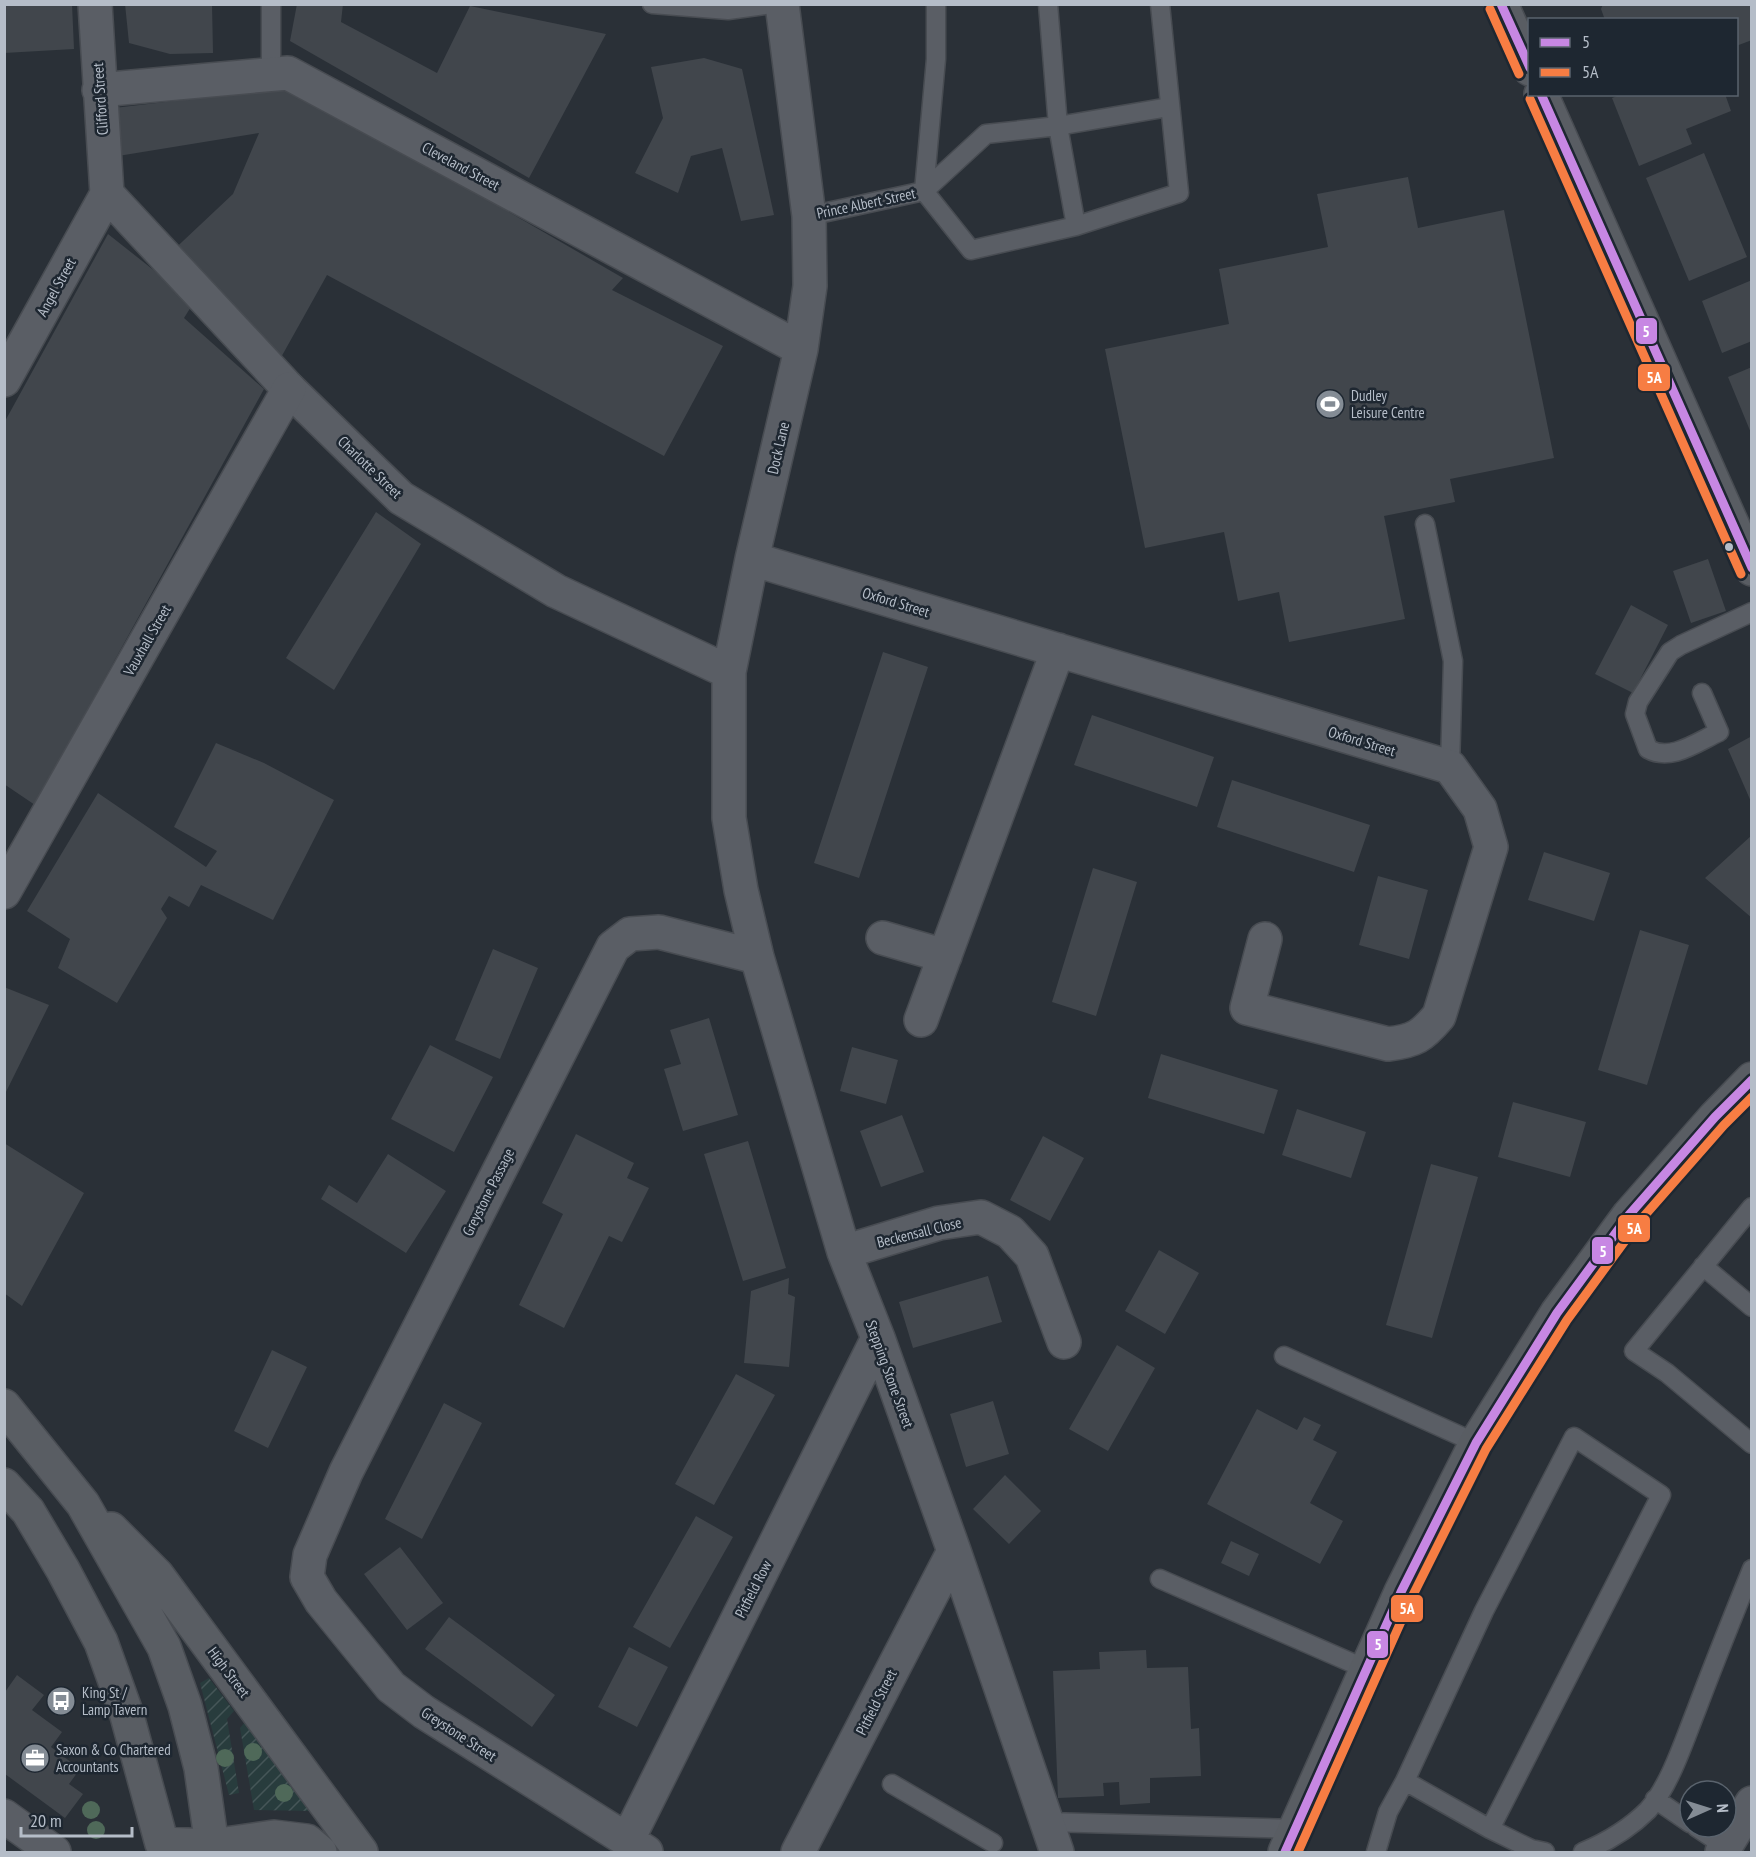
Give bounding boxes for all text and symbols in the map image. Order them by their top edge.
legend [1528,18,1738,96]
text: 5 [1582,30,1590,53]
text: 5A [1582,60,1599,83]
street label: Clifford Street [88,62,112,136]
street label: Cleveland Street [419,138,503,194]
street label: Prince Albert Street [815,183,917,223]
street label: Angel Street [32,254,80,320]
line badge: 5 [1635,317,1658,345]
text: 5 [1642,321,1650,341]
line badge: 5A [1637,363,1671,392]
text: 5A [1646,367,1663,387]
place label: Dudley Leisure Centre [1351,386,1425,422]
sports icon: Dudley Leisure Centre [1314,388,1346,420]
street label: Dock Lane [763,420,793,476]
street label: Charlotte Street [334,432,406,502]
unlabelled marker [1723,541,1735,553]
street label: Oxford Street [860,583,932,621]
street label: Vauxhall Street [119,601,175,680]
street label: Oxford Street [1326,722,1398,760]
street label: Greystone Passage [458,1145,518,1239]
street label: Beckensall Close [875,1212,963,1252]
line badge: 5A [1617,1214,1651,1243]
text: 5A [1626,1218,1643,1238]
line badge: 5 [1591,1236,1614,1265]
text: 5 [1599,1241,1607,1261]
street label: Stepping Stone Street [862,1318,918,1430]
street label: Pitfield Row [730,1557,776,1621]
line badge: 5A [1390,1594,1424,1623]
text: 5A [1399,1598,1416,1618]
line badge: 5 [1366,1630,1389,1659]
text: 5 [1374,1634,1382,1654]
street label: High Street [204,1643,254,1701]
street label: Pitfield Street [851,1666,901,1738]
place label: King St / Lamp Tavern [82,1683,147,1719]
bus stop icon: King St / Lamp Tavern [45,1685,77,1717]
street label: Greystone Street [418,1703,500,1765]
place label: Saxon & Co Chartered Accountants [56,1740,171,1776]
office icon: Saxon & Co Chartered Accountants [19,1742,51,1774]
north arrow [1678,1779,1738,1839]
scale bar [21,1800,132,1838]
text: N [1713,1803,1733,1813]
text: 20 m [30,1809,62,1832]

